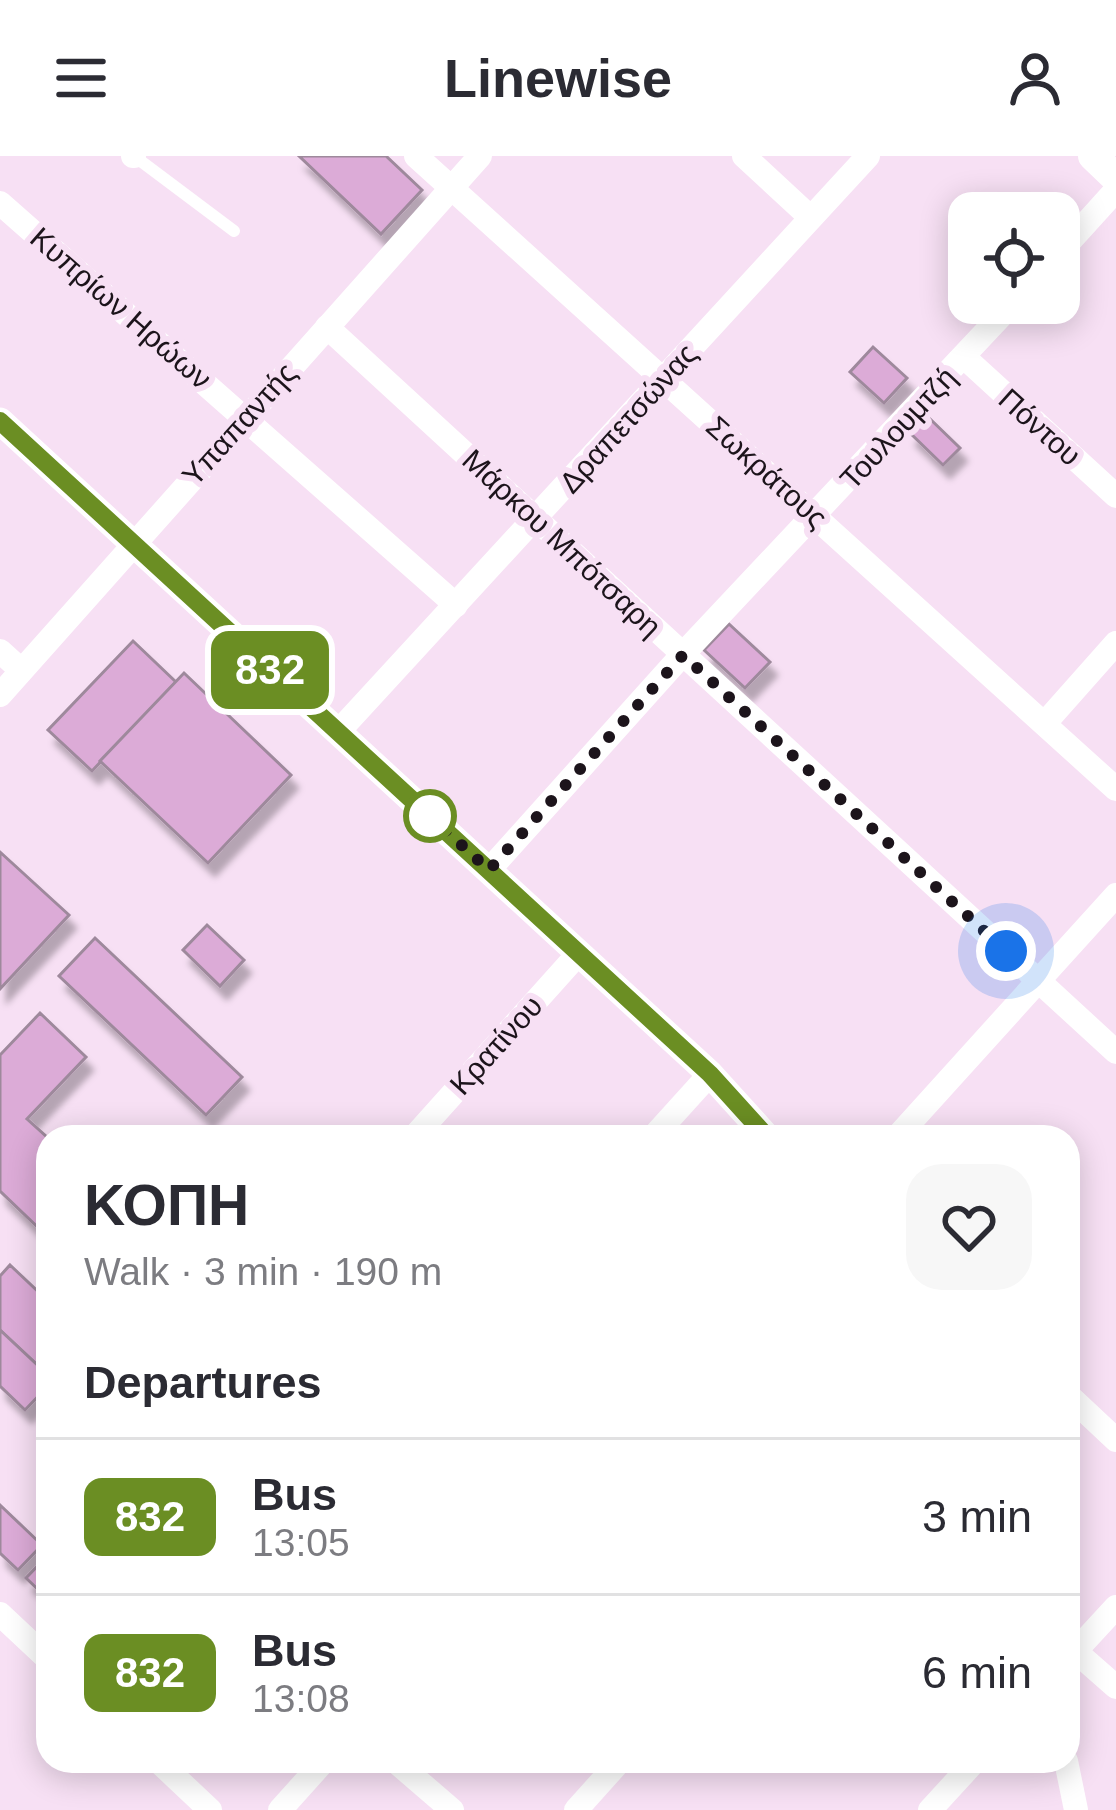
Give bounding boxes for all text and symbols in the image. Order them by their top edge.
icon: menu [48,45,114,111]
icon: person [1002,45,1068,111]
text: Linewise [444,48,672,108]
map controls [948,192,1080,324]
button: locate [948,192,1080,324]
street label: Κυπρίων Ηρώων [24,221,218,395]
street label: Δραπετσώνας [553,337,703,499]
street label: Υπαπαντής [175,356,303,492]
street label: Τουλουμτζή [833,360,963,496]
street label: Πόντου [993,382,1087,472]
street label: Σωκράτους [700,409,834,535]
street label: Μάρκου Μπότσαρη [456,443,668,643]
line badge: 832 [201,631,339,709]
text: 832 [235,646,305,693]
unlabelled marker [405,791,455,841]
your location [976,921,1036,981]
street label: Κρατίνου [443,989,549,1101]
button: heart [906,1164,1032,1290]
text: ΚΟΠΗ [84,1173,249,1237]
text: Walk · 3 min · 190 m [84,1250,442,1293]
text: Departures [84,1357,322,1408]
text: Bus [252,1469,337,1520]
text: 3 min [922,1491,1032,1542]
text: 832 [115,1493,185,1540]
text: 13:05 [252,1521,350,1564]
text: Bus [252,1625,337,1676]
text: 6 min [922,1647,1032,1698]
text: 832 [115,1649,185,1696]
text: 13:08 [252,1677,350,1720]

